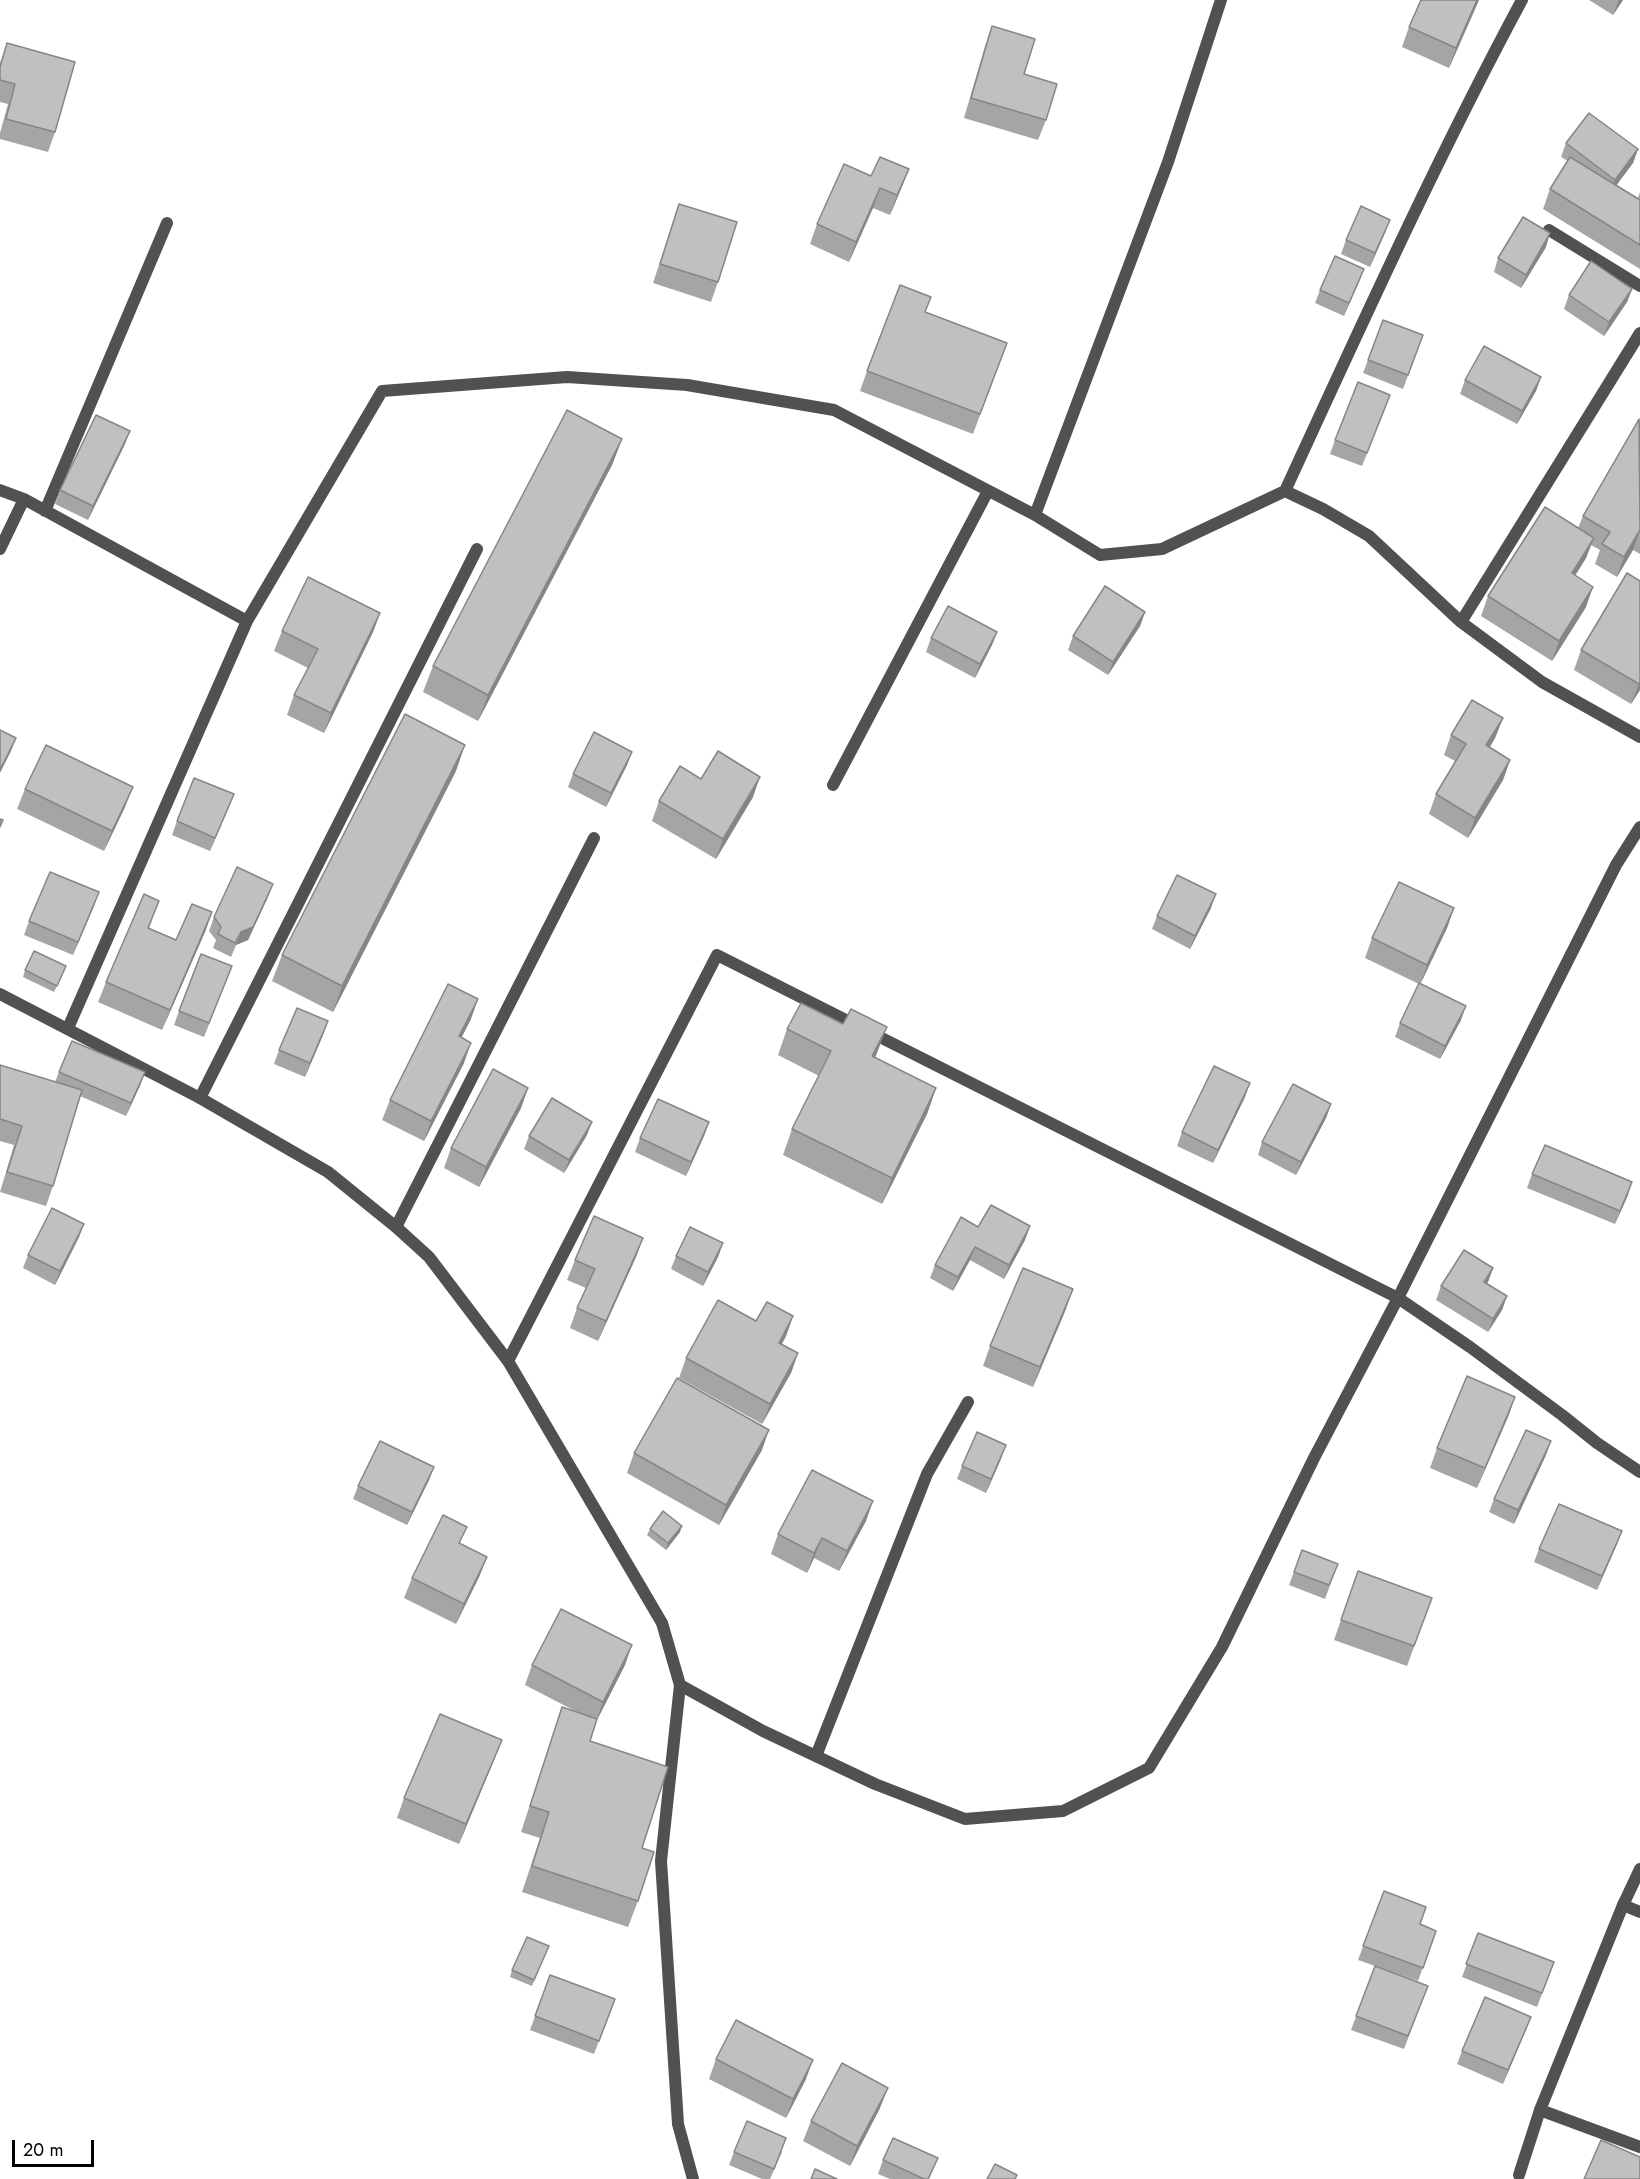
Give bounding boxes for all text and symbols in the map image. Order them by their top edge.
scale bar [15,2128,98,2166]
text: 20 m [23,2137,63,2163]

